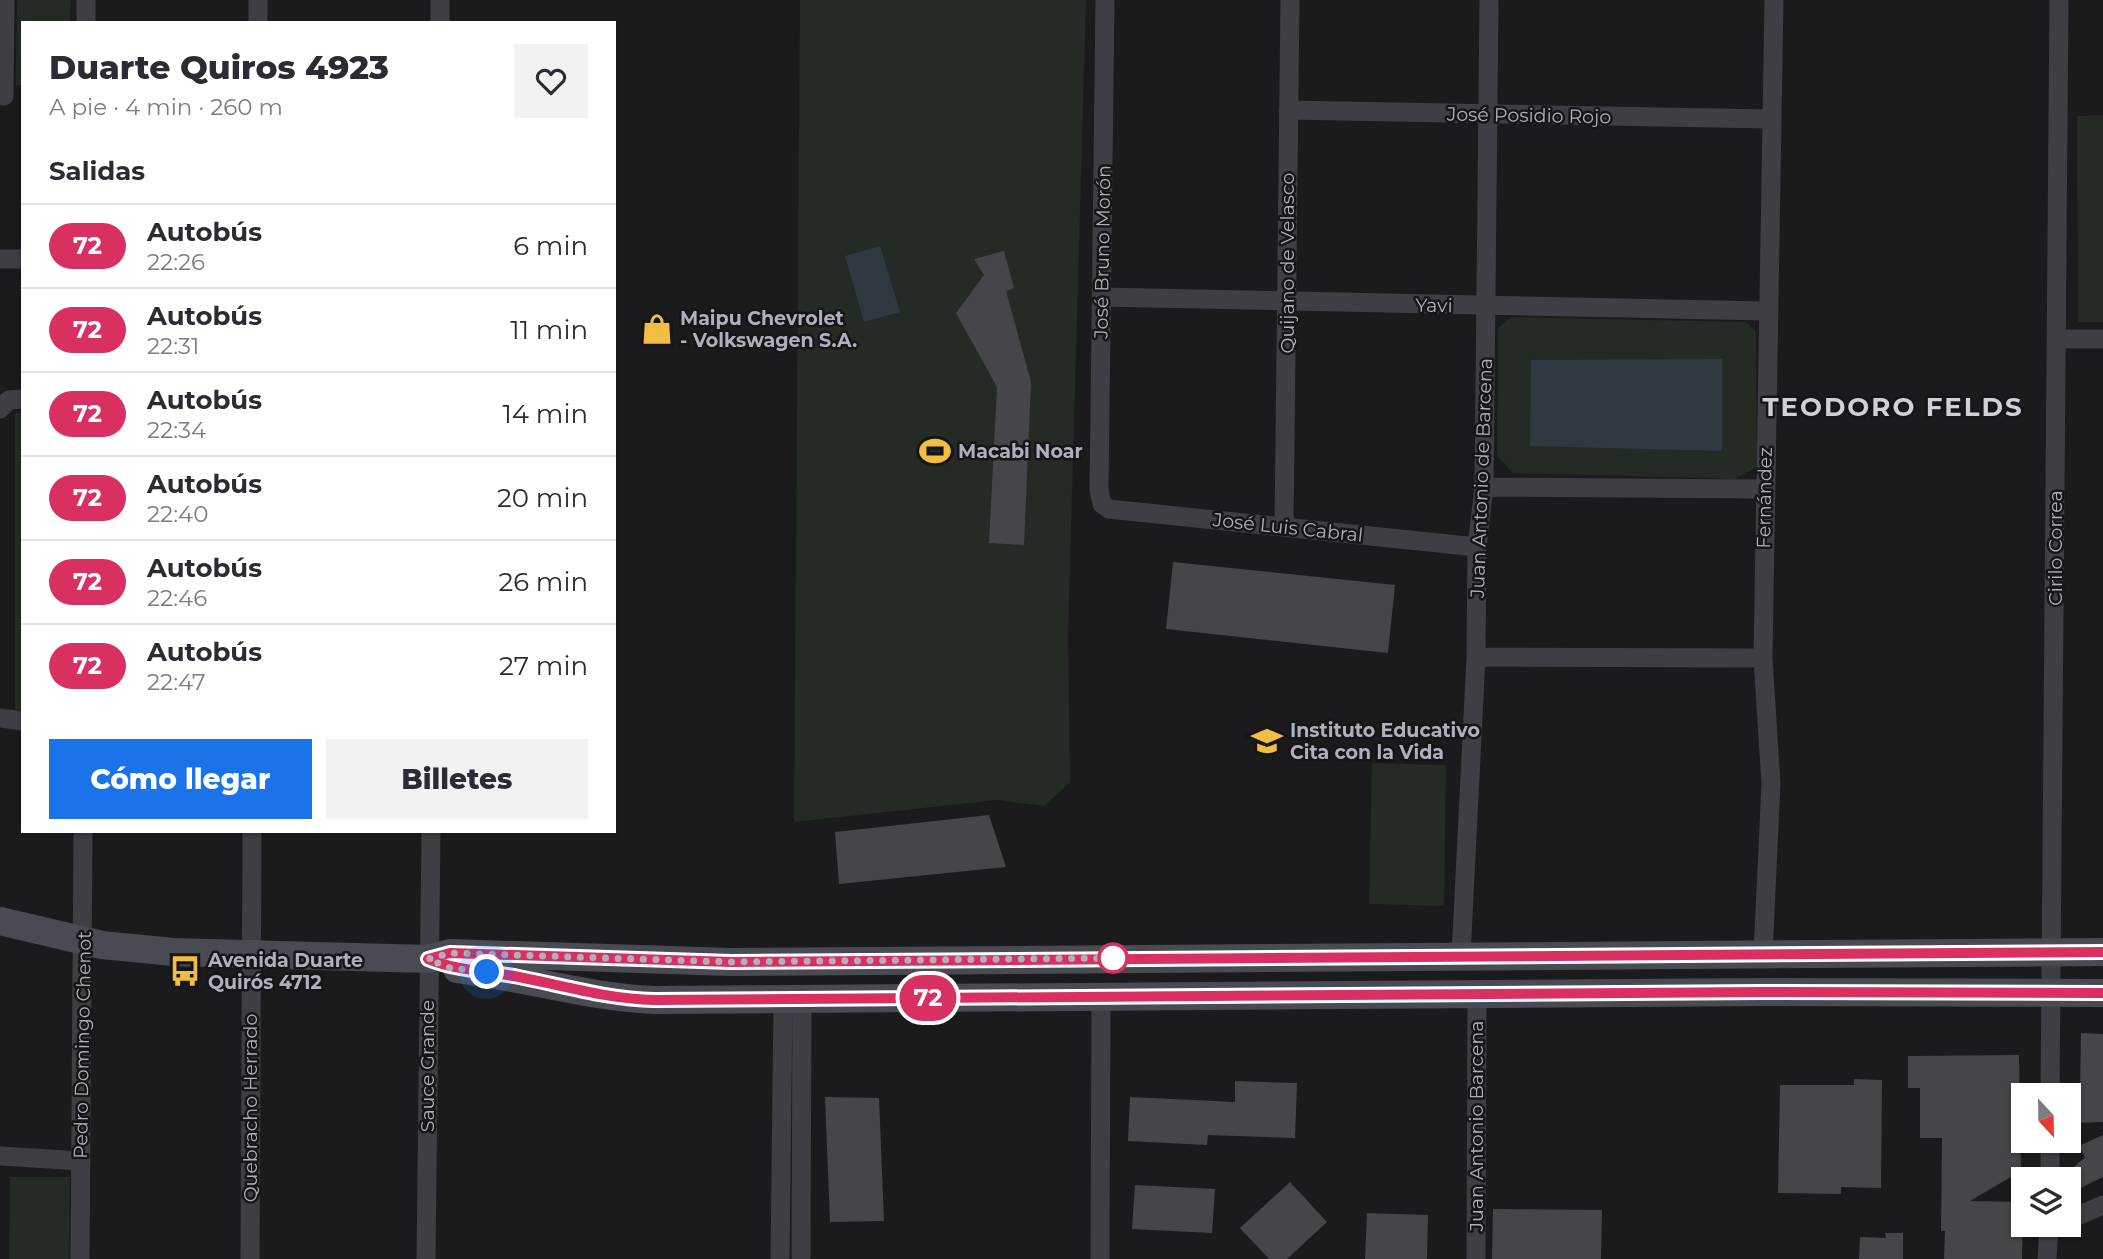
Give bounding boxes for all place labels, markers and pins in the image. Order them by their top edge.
place label: Maipu Chevrolet - Volkswagen S.A. [680,307,857,352]
shop icon: Maipu Chevrolet - Volkswagen S.A. [640,312,674,346]
sports icon: Macabi Noar [918,434,952,468]
place label: Macabi Noar [958,440,1083,463]
place label: Instituto Educativo Cita con la Vida [1290,719,1480,764]
school or university icon: Instituto Educativo Cita con la Vida [1250,724,1284,758]
unlabelled marker [1098,943,1128,973]
place label: Avenida Duarte Quirós 4712 [207,949,363,994]
bus stop icon: Avenida Duarte Quirós 4712 [168,954,202,988]

